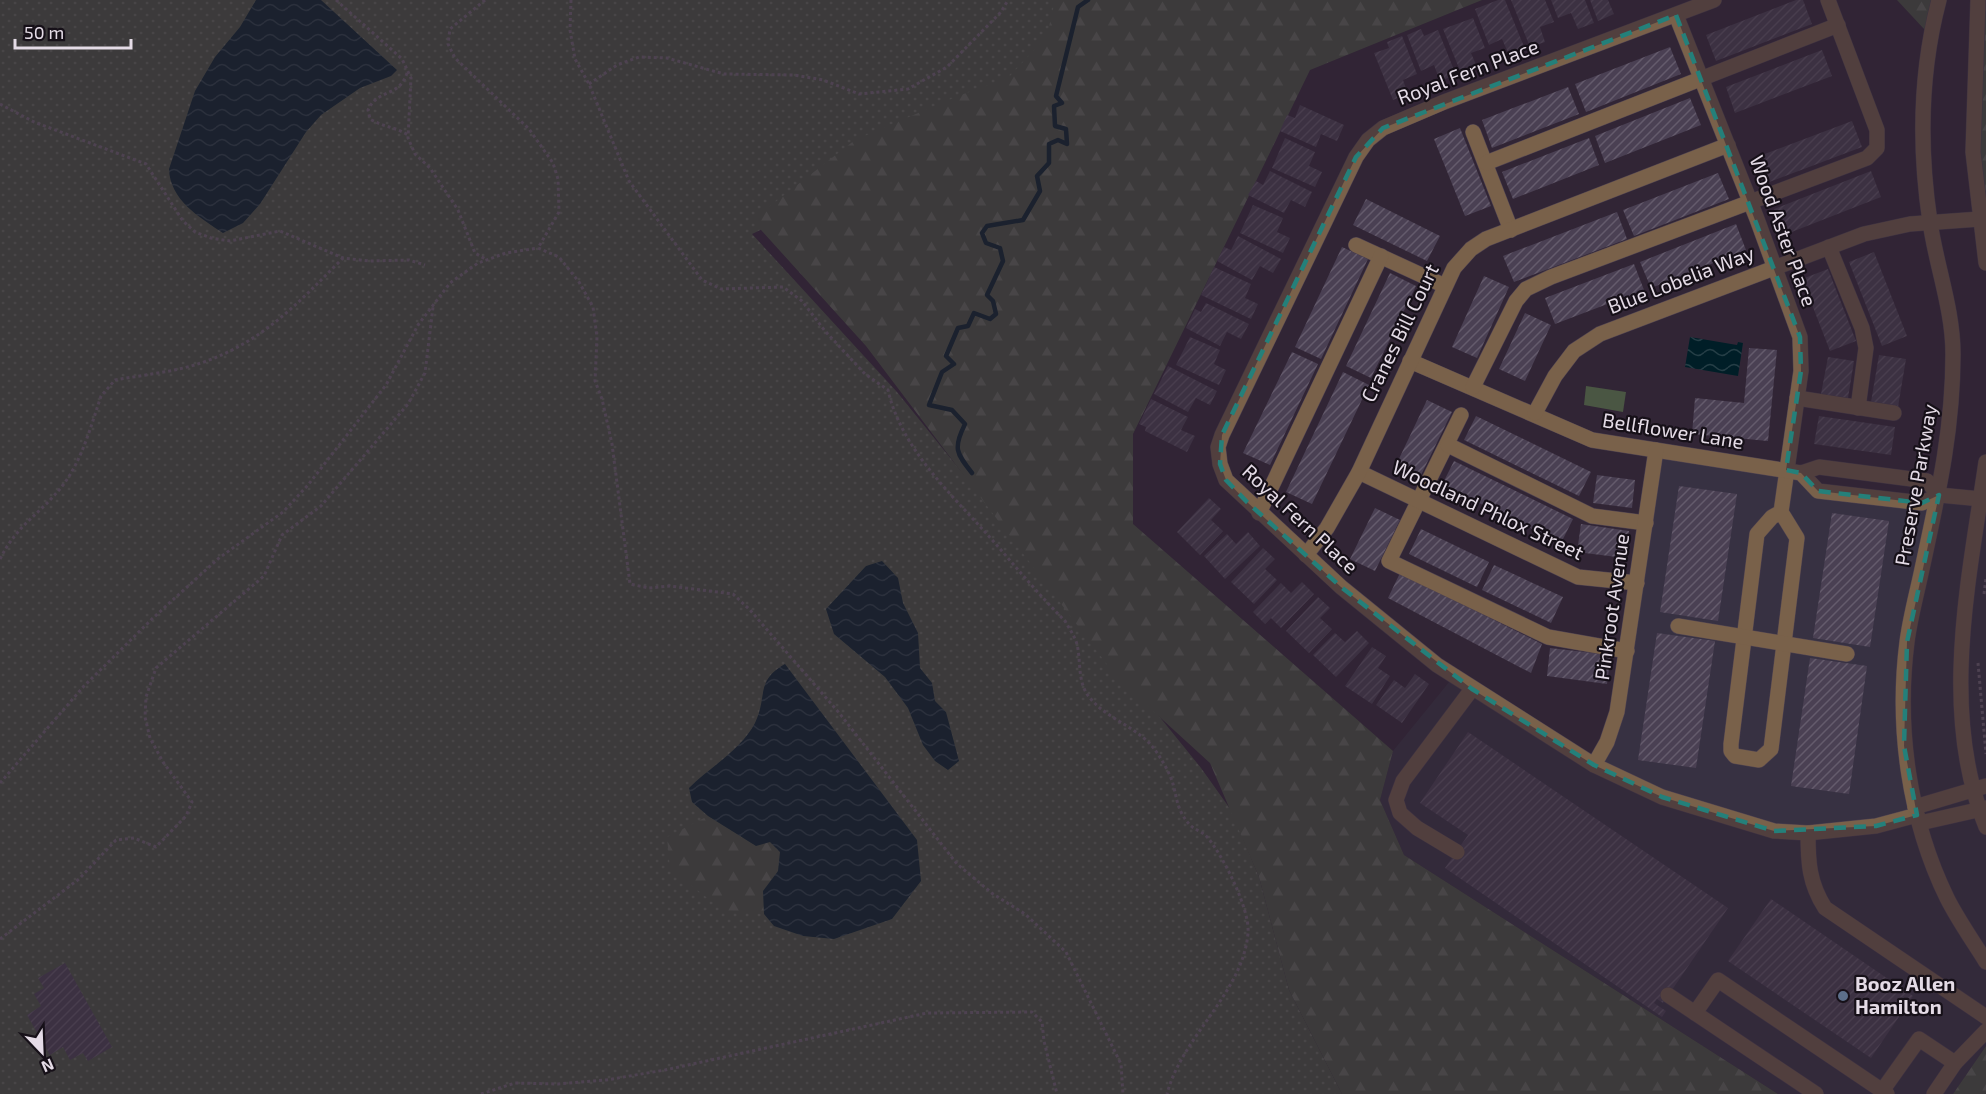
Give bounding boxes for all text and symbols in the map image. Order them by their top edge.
scale bar [15,12,130,50]
text: 50 m [24,21,64,43]
street label: Royal Fern Place [1394,33,1542,109]
street label: Wood Aster Place [1745,152,1822,309]
street label: Blue Lobelia Way [1604,240,1758,318]
street label: Cranes Bill Court [1355,259,1443,405]
street label: Preserve Parkway [1889,402,1941,568]
street label: Bellflower Lane [1601,407,1745,453]
street label: Woodland Phlox Street [1389,454,1588,564]
street label: Royal Fern Place [1238,459,1363,578]
street label: Pinkroot Avenue [1589,532,1633,682]
place label: Booz Allen Hamilton [1855,971,1955,1018]
marker: Booz Allen Hamilton [1836,989,1850,1003]
north arrow [12,1022,72,1082]
text: N [39,1055,57,1077]

